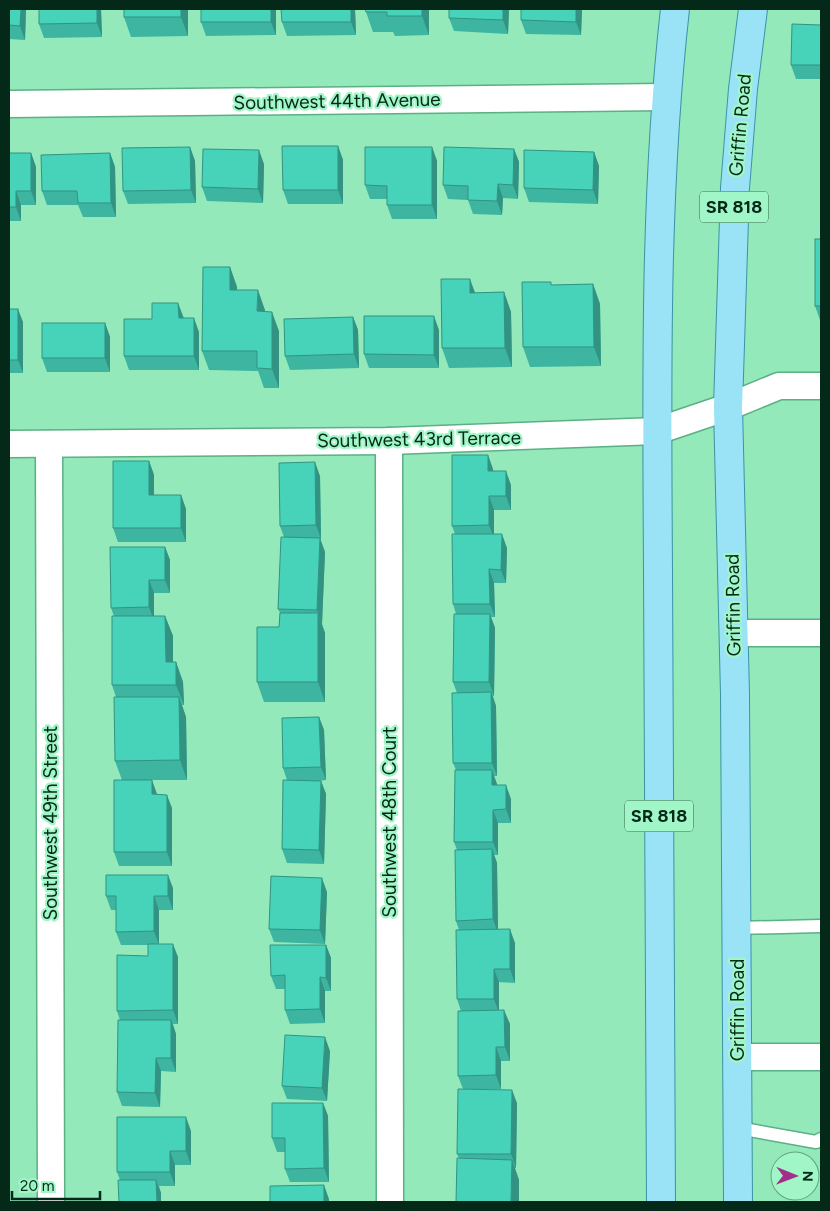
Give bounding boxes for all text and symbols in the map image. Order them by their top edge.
street label: Griffin Road [724,73,756,177]
street label: Southwest 44th Avenue [233,88,441,114]
road number: SR 818 [700,192,768,222]
street label: Southwest 43rd Terrace [317,426,521,452]
street label: Griffin Road [721,553,745,657]
street label: Southwest 49th Street [39,726,62,920]
street label: Southwest 48th Court [378,726,401,918]
road number: SR 818 [625,800,693,831]
street label: Griffin Road [726,959,749,1061]
north arrow [770,1151,820,1201]
scale bar [12,1168,100,1200]
text: N [799,1171,816,1182]
text: 20 m [20,1177,54,1195]

